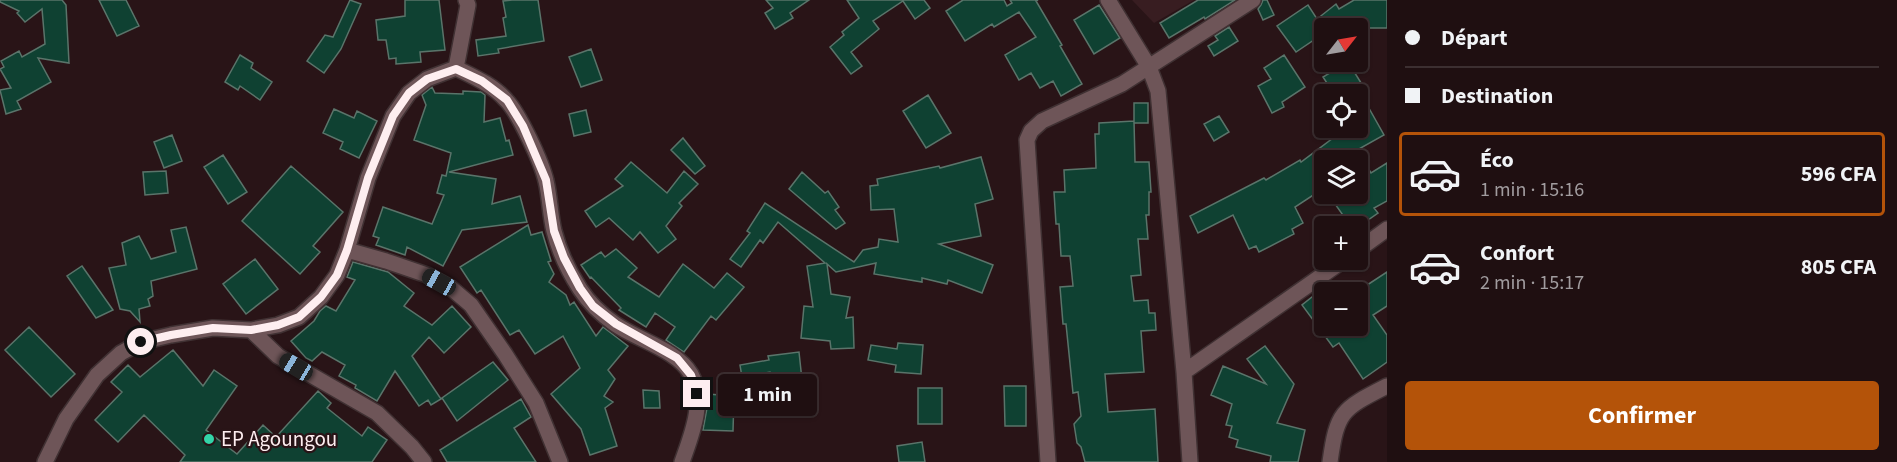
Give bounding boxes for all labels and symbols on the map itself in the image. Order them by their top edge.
north arrow [1314,18,1368,72]
car [419,265,459,299]
route start [127,328,154,355]
car [276,350,316,384]
callout: 1 min [718,373,817,415]
route end [683,380,710,407]
place label: EP Agoungou [221,424,337,454]
marker: EP Agoungou [202,432,216,446]

